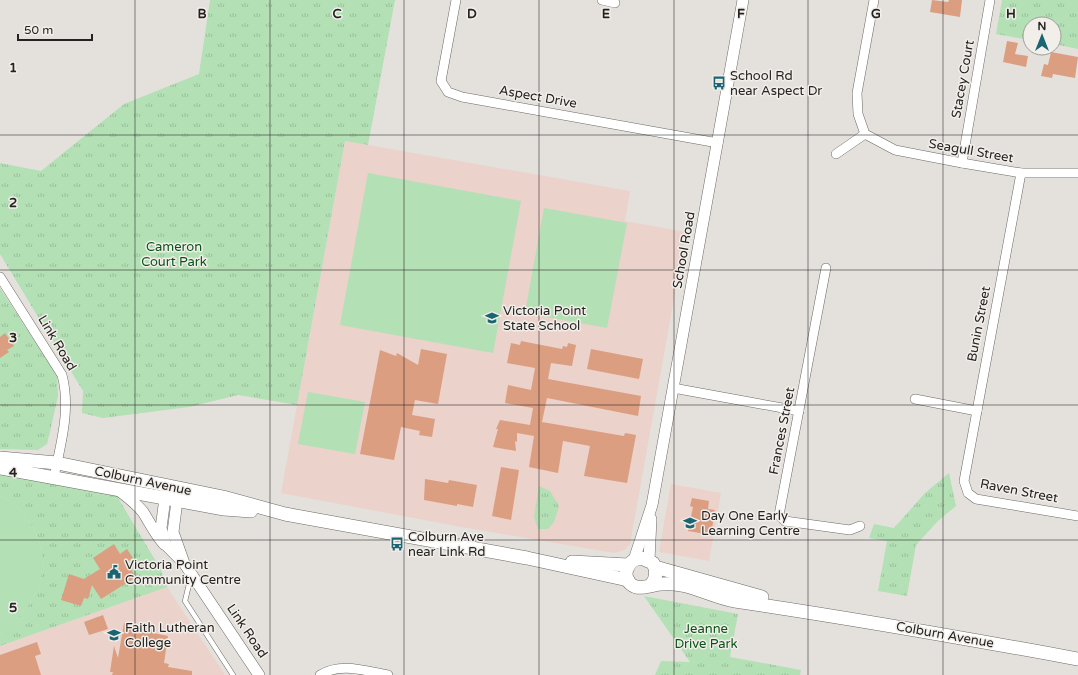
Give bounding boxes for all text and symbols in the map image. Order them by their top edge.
text: B [197,6,207,22]
text: C [332,6,342,22]
text: D [467,6,477,22]
text: E [602,6,610,22]
text: F [737,6,745,22]
text: G [871,6,881,22]
text: H [1006,6,1016,22]
scale bar [18,16,92,42]
north arrow [1022,16,1062,56]
text: N [1038,20,1046,33]
text: 50 m [24,23,53,37]
street label: Stacey Court [948,39,978,119]
text: 1 [9,60,17,76]
place label: School Rd near Aspect Dr [730,68,822,99]
bus stop icon: School Rd near Aspect Dr [711,75,727,91]
street label: Aspect Drive [498,82,578,112]
street label: Seagull Street [927,136,1015,166]
text: 2 [9,195,17,211]
street label: School Road [669,210,699,290]
park label: Cameron Court Park [141,239,207,270]
street label: Bunin Street [964,285,994,363]
place label: Victoria Point State School [503,303,586,334]
school or university icon: Victoria Point State School [484,310,500,326]
street label: Link Road [34,312,80,374]
text: 3 [9,330,17,346]
street label: Frances Street [766,386,798,476]
street label: Colburn Avenue [93,463,193,499]
text: 4 [9,465,18,481]
street label: Raven Street [979,476,1059,506]
place label: Day One Early Learning Centre [701,508,800,539]
school or university icon: Day One Early Learning Centre [682,515,698,531]
place label: Colburn Ave near Link Rd [408,529,486,560]
bus stop icon: Colburn Ave near Link Rd [389,536,405,552]
place label: Victoria Point Community Centre [125,557,241,588]
public building icon: Victoria Point Community Centre [106,564,122,580]
text: 5 [9,600,17,616]
street label: Link Road [223,601,271,661]
street label: Colburn Avenue [895,619,995,651]
place label: Faith Lutheran College [125,620,215,651]
park label: Jeanne Drive Park [674,621,738,652]
school or university icon: Faith Lutheran College [106,627,122,643]

